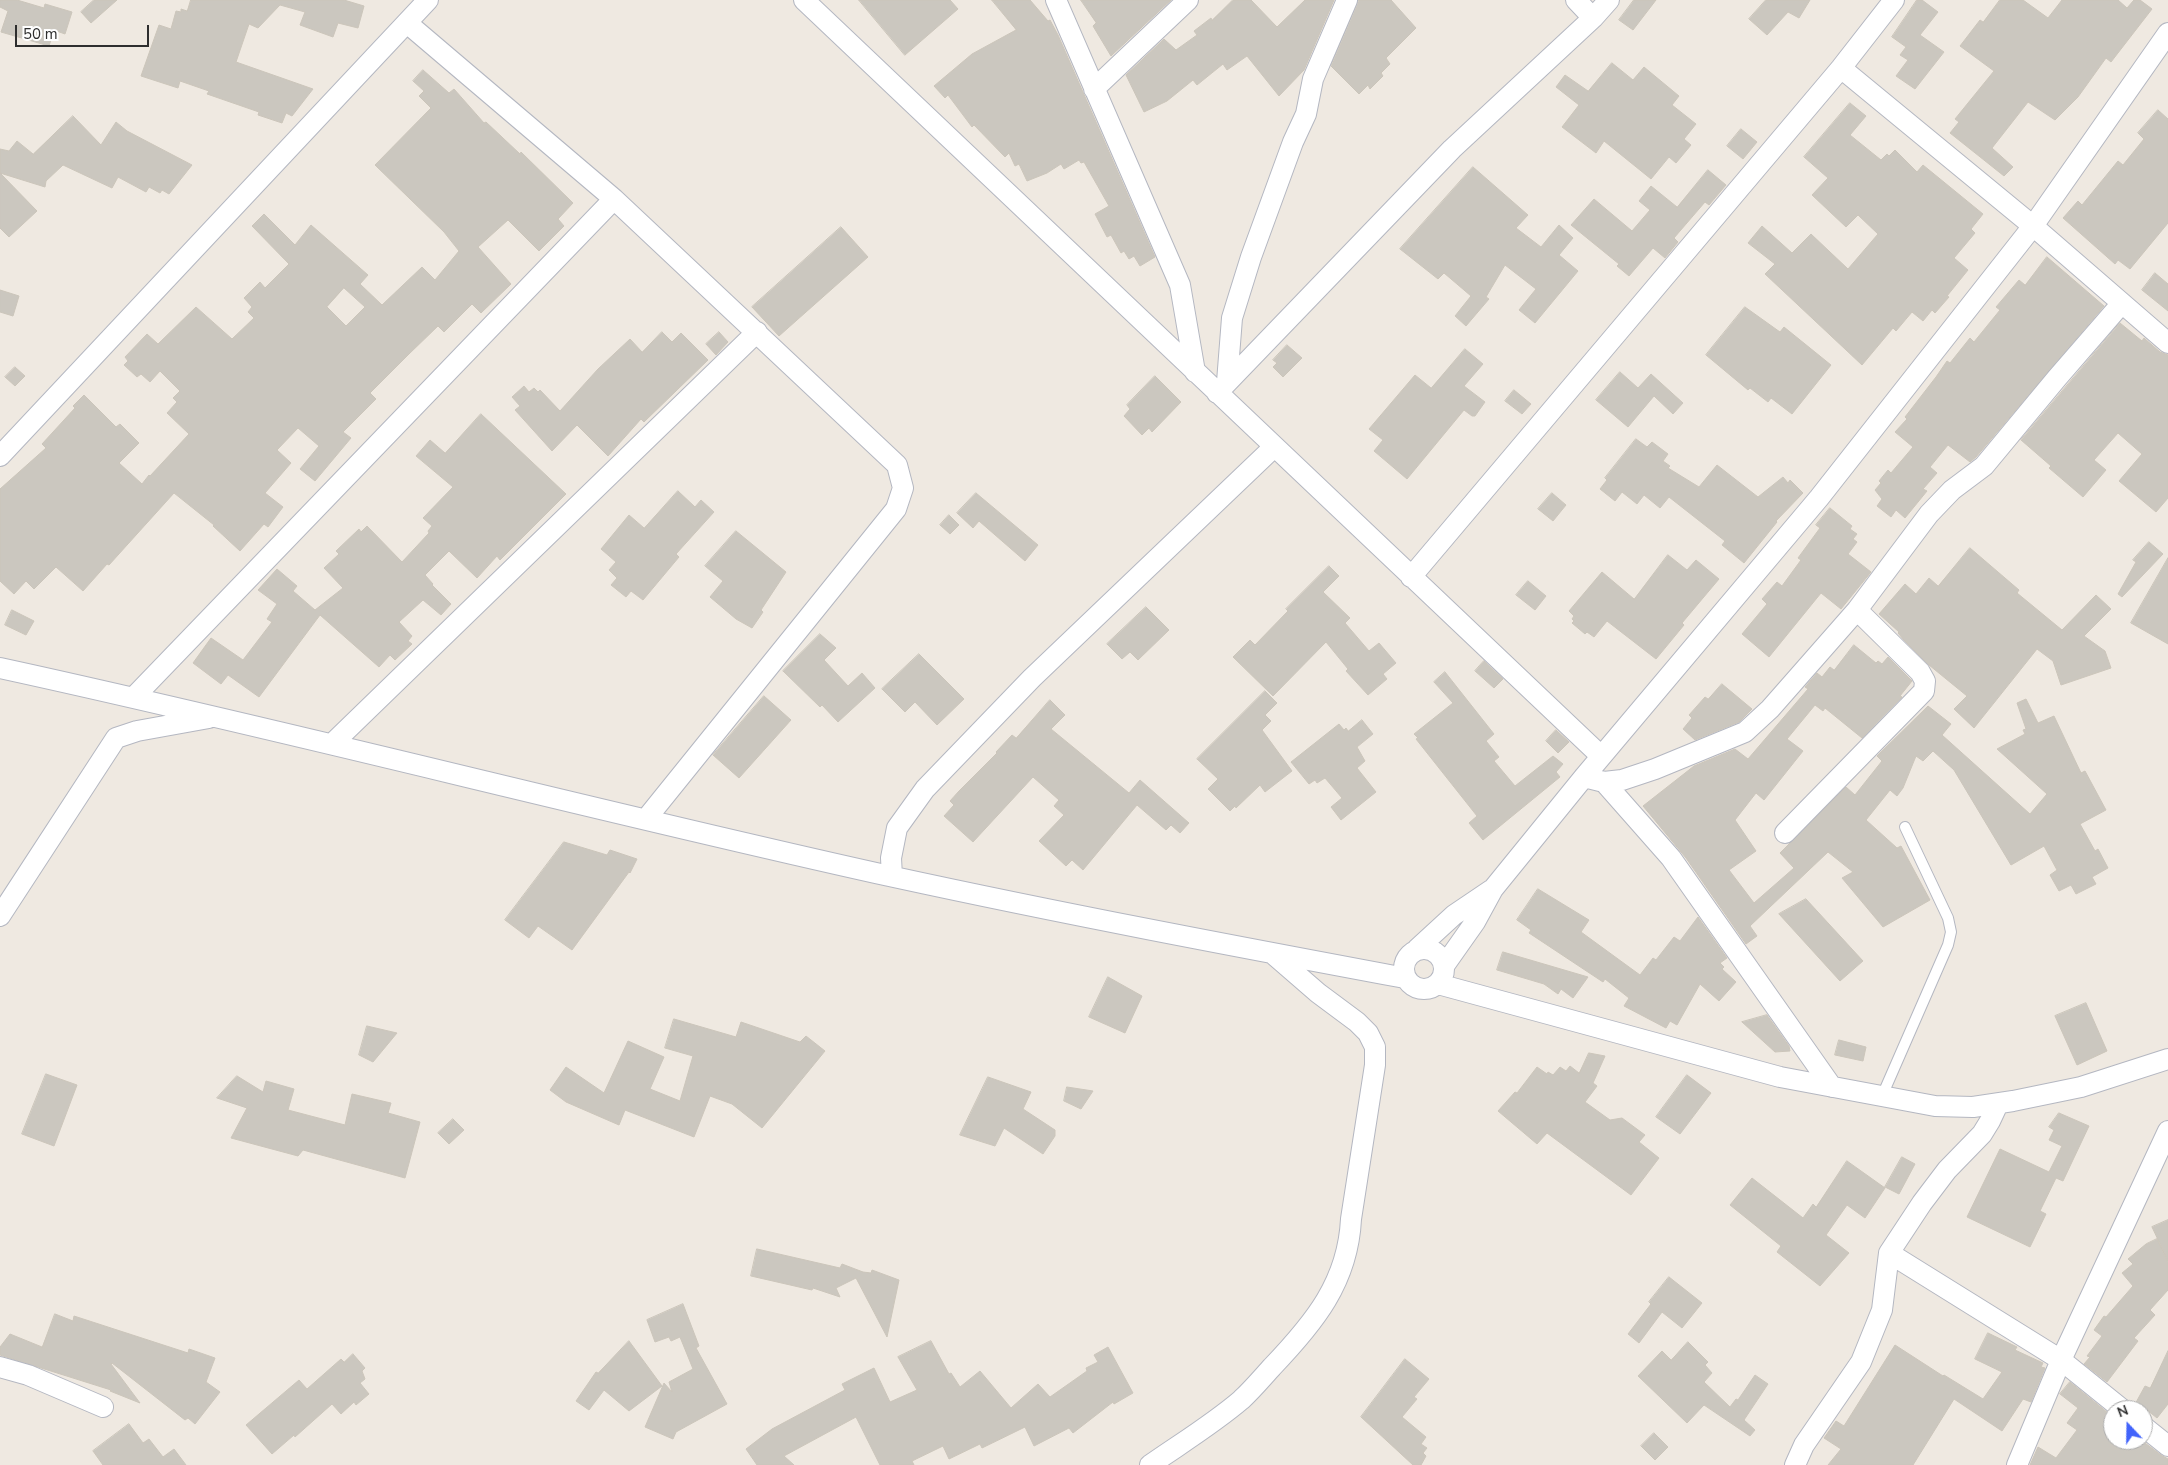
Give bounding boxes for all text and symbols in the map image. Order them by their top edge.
scale bar [18,15,151,47]
text: 50 m [23,24,58,44]
north arrow [2103,1400,2153,1450]
text: N [2114,1401,2131,1422]

